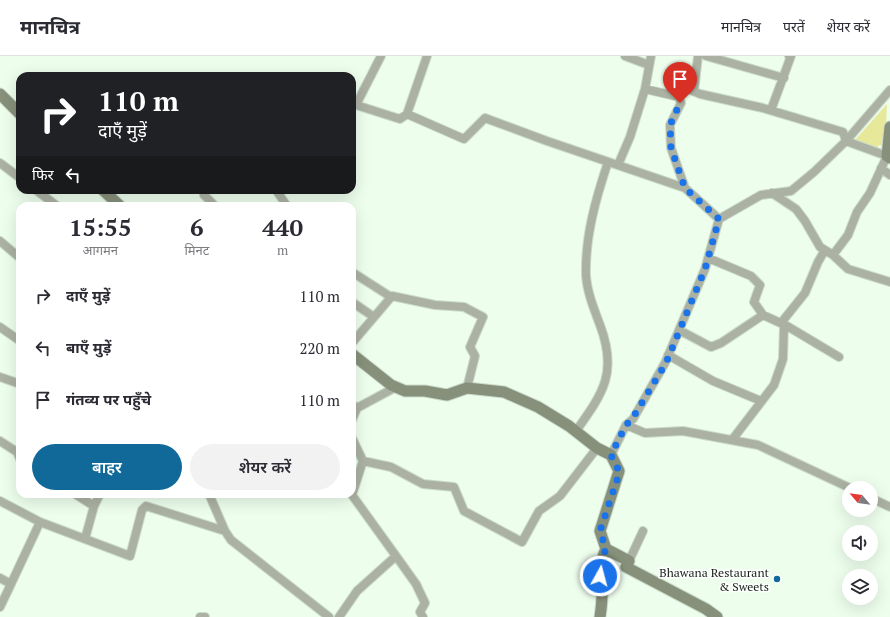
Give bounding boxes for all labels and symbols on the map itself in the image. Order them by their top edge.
pin [663,62,697,103]
north arrow [842,481,878,517]
position arrow [579,555,621,597]
place label: Bhawana Restaurant & Sweets [659,565,770,594]
marker: Bhawana Restaurant & Sweets [772,574,782,584]

